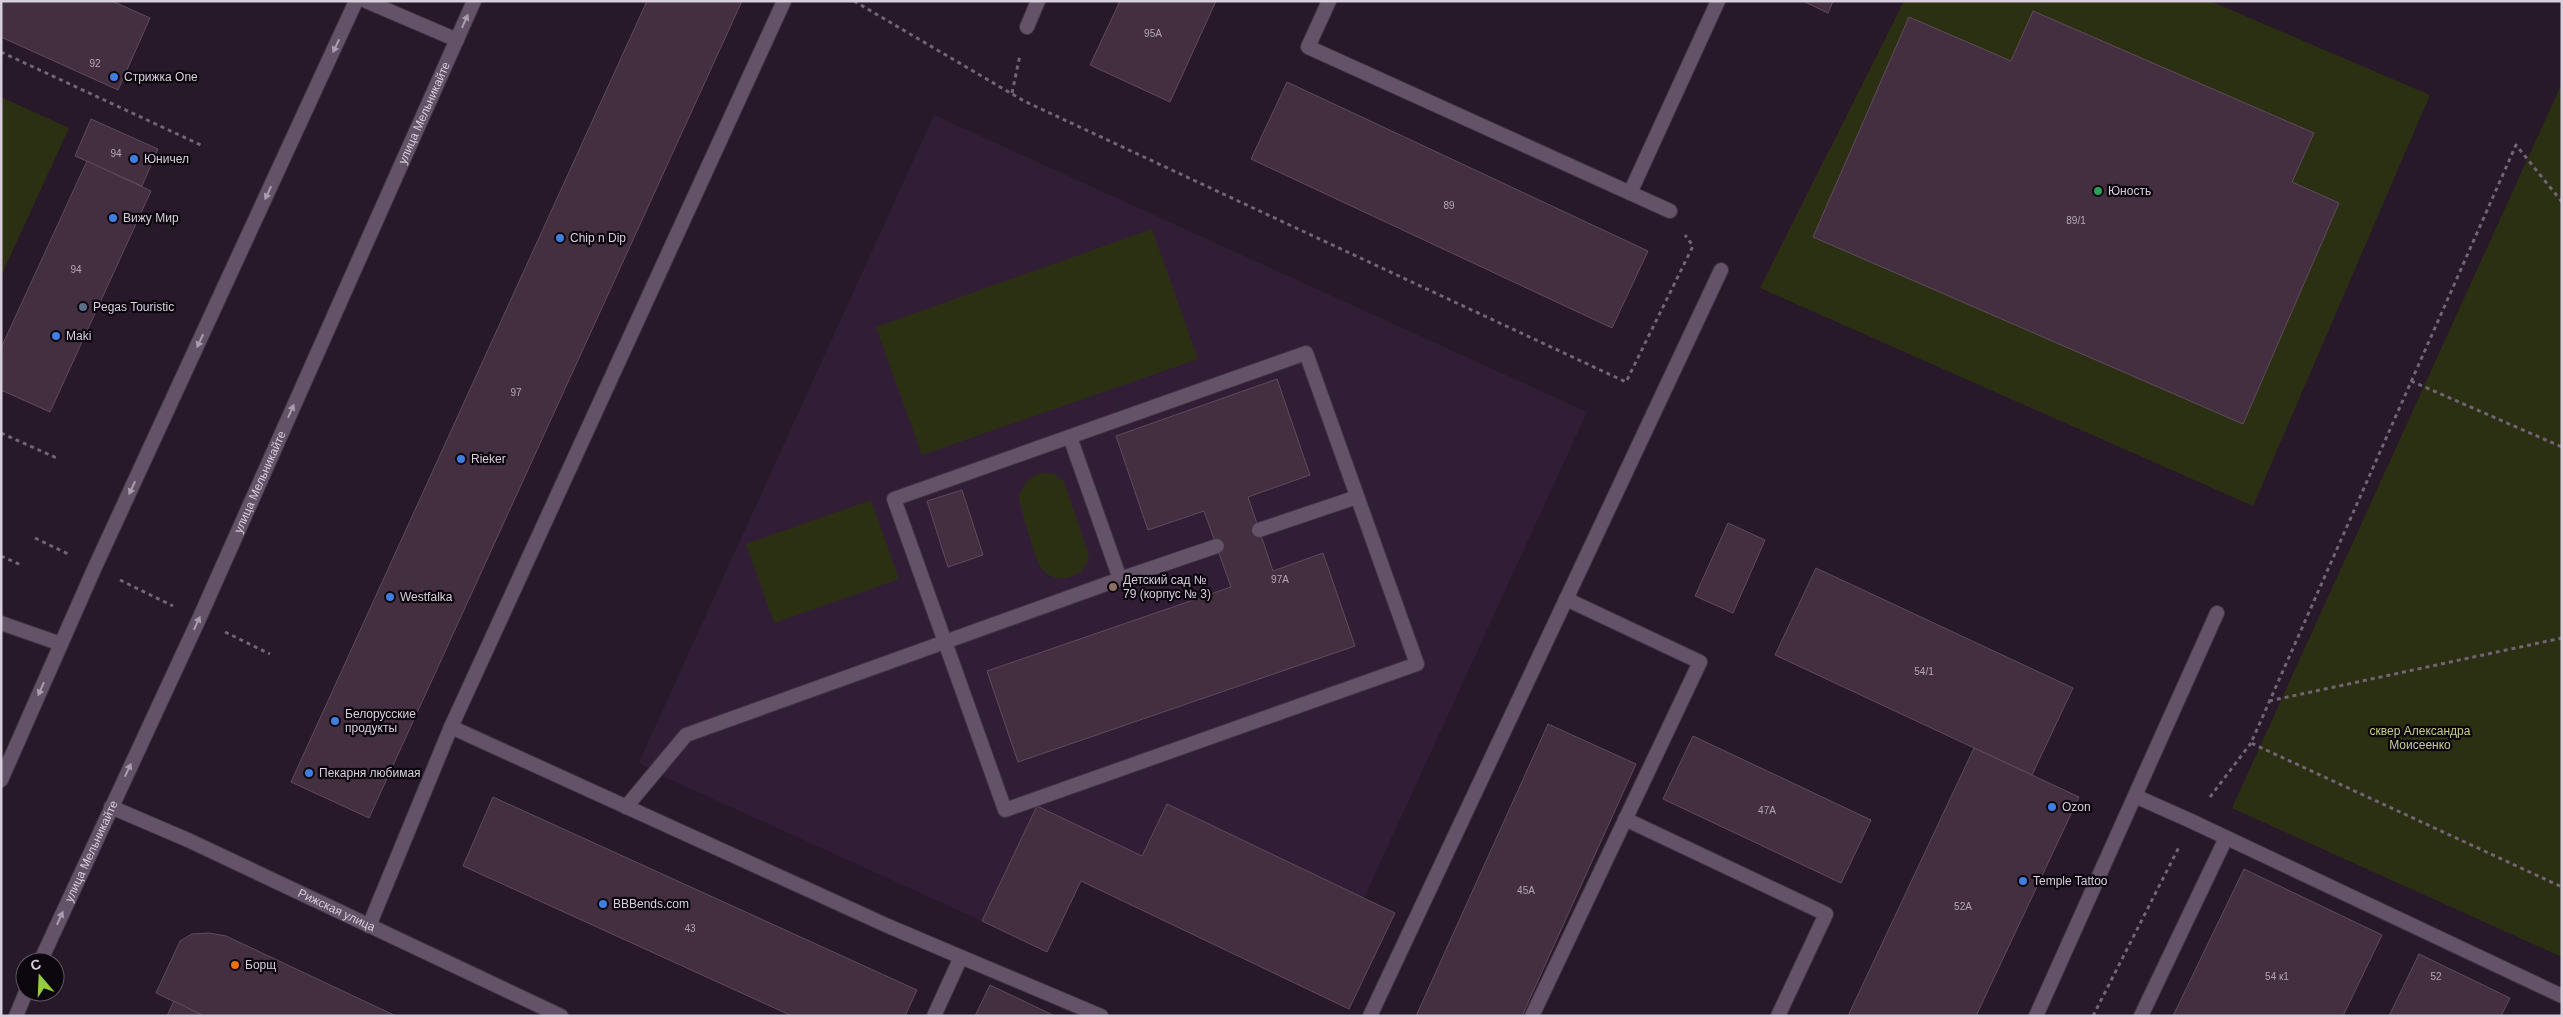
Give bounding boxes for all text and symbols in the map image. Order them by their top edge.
one-way arrow [462,14,470,28]
house number: 95А [1144,28,1162,39]
one-way arrow [332,38,340,53]
house number: 92 [89,58,101,69]
street label: улица Мельникайте [395,59,453,166]
place label: Стрижка One [124,70,198,84]
marker: Стрижка One [108,71,120,83]
house number: 94 [110,148,122,159]
place label: Юничел [144,152,189,166]
marker: Юничел [128,153,140,165]
place label: Юность [2108,184,2151,198]
marker: Юность [2092,185,2104,197]
one-way arrow [264,186,272,200]
house number: 89 [1443,200,1455,211]
place label: Вижу Мир [123,211,179,225]
marker: Вижу Мир [107,212,119,224]
house number: 89/1 [2066,215,2086,226]
place label: Chip n Dip [570,231,626,245]
marker: Chip n Dip [554,232,566,244]
house number: 94 [70,264,82,275]
place label: Pegas Touristic [93,300,174,314]
marker: Pegas Touristic [77,301,89,313]
place label: Maki [66,329,91,343]
marker: Maki [50,330,62,342]
one-way arrow [195,334,203,348]
house number: 97 [510,387,522,398]
one-way arrow [288,404,296,418]
street label: улица Мельникайте [231,428,289,535]
place label: Rieker [471,452,506,466]
marker: Rieker [455,453,467,465]
one-way arrow [127,481,135,495]
place label: Детский сад № 79 (корпус № 3) [1123,573,1211,601]
house number: 97А [1271,574,1289,585]
marker: Детский сад № 79 (корпус № 3) [1107,581,1119,593]
place label: Westfalka [400,590,453,604]
marker: Westfalka [384,591,396,603]
one-way arrow [193,616,201,630]
house number: 54/1 [1914,666,1934,677]
one-way arrow [37,682,45,696]
place label: Белорусские продукты [345,707,416,735]
marker: Белорусские продукты [329,715,341,727]
park label: сквер Александра Моисеенко [2370,724,2471,752]
one-way arrow [124,763,132,777]
place label: Пекарня любимая [319,766,421,780]
marker: Пекарня любимая [303,767,315,779]
street label: улица Мельникайте [62,798,121,904]
place label: Ozon [2062,800,2091,814]
marker: Ozon [2046,801,2058,813]
house number: 47А [1758,805,1776,816]
place label: Temple Tattoo [2033,874,2108,888]
marker: Temple Tattoo [2017,875,2029,887]
house number: 45А [1517,885,1535,896]
street label: Рижская улица [296,886,378,934]
place label: BBBends.com [613,897,689,911]
marker: BBBends.com [597,898,609,910]
house number: 52А [1954,901,1972,912]
one-way arrow [56,911,64,925]
house number: 43 [684,923,696,934]
north arrow [15,952,65,1002]
text: С [28,955,43,974]
place label: Борщ [245,958,276,972]
marker: Борщ [229,959,241,971]
house number: 54 к1 [2265,971,2289,982]
house number: 52 [2430,971,2442,982]

